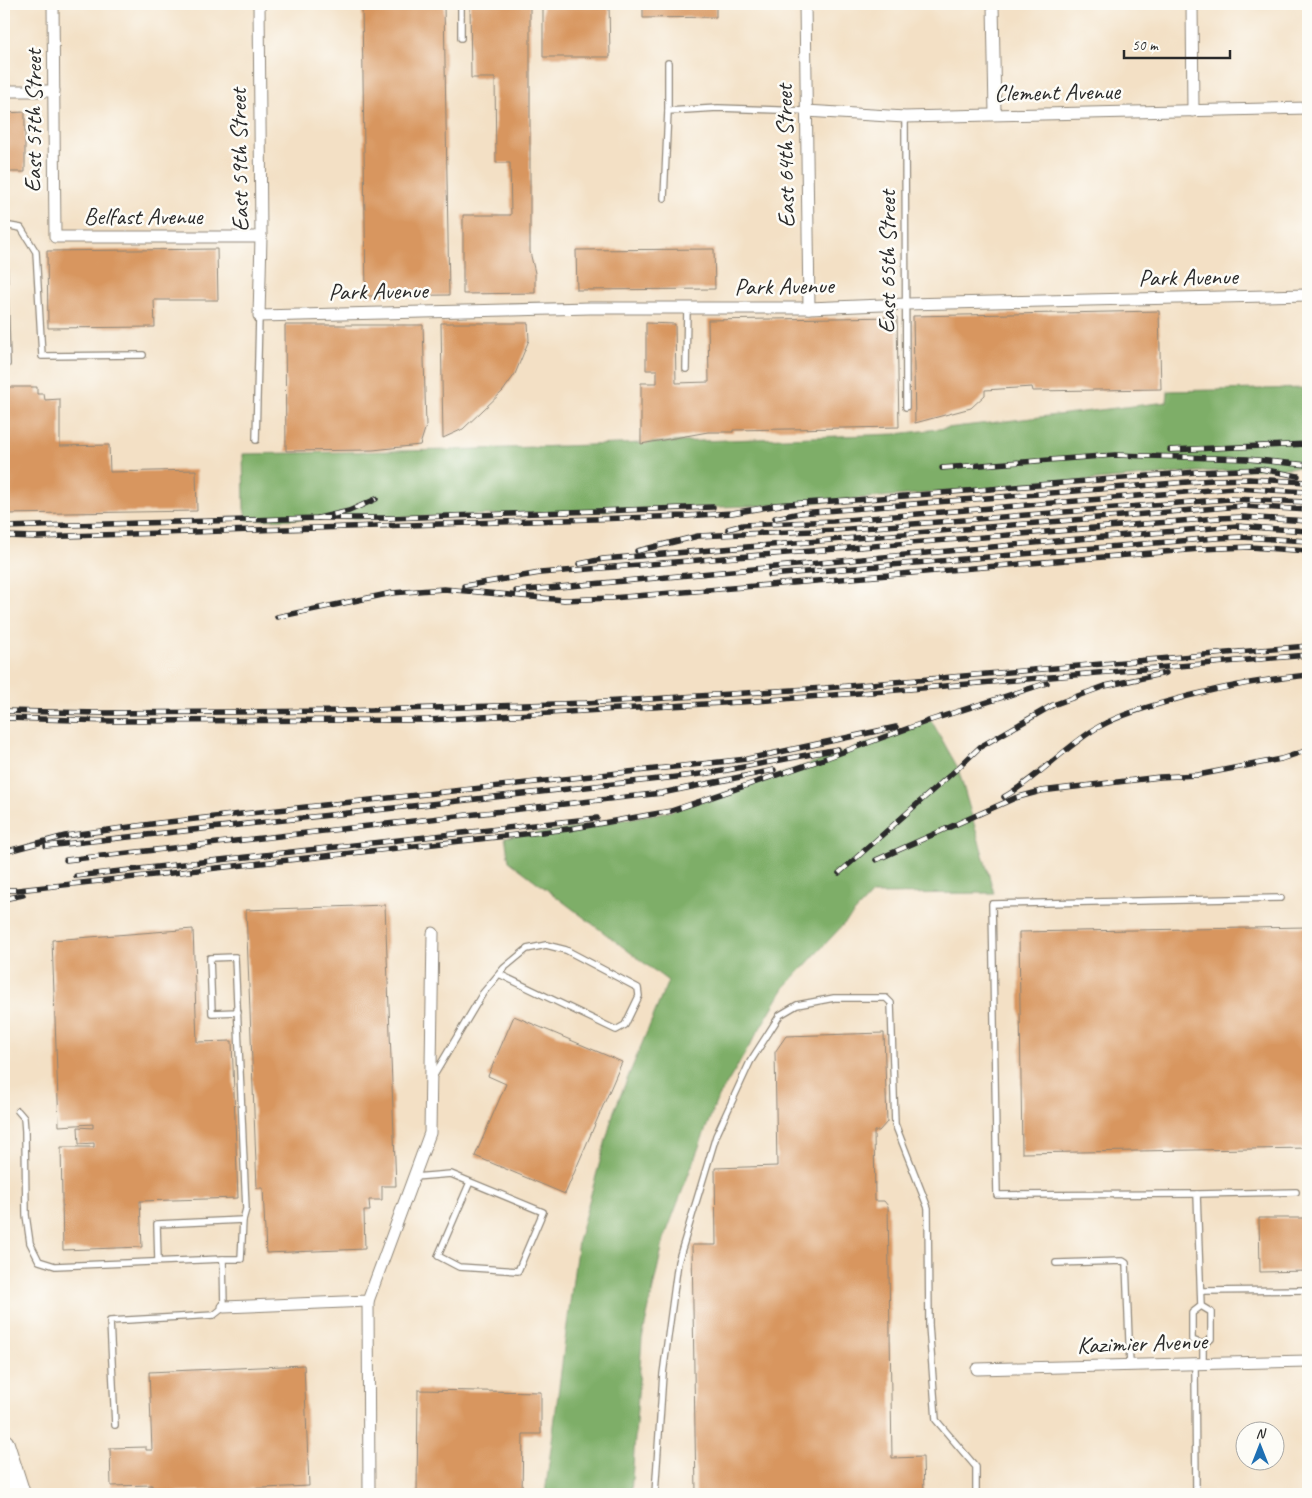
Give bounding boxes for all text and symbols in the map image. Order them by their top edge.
scale bar [1124,28,1231,60]
text: 50 m [1132,36,1159,55]
street label: East 57th Street [18,47,48,193]
street label: Clement Avenue [994,76,1122,108]
street label: East 64th Street [769,82,801,228]
street label: East 59th Street [223,86,255,232]
street label: East 65th Street [872,188,902,334]
street label: Belfast Avenue [84,201,204,231]
street label: Park Avenue [1138,261,1240,293]
street label: Park Avenue [734,270,836,302]
street label: Park Avenue [328,275,430,307]
street label: Kazimier Avenue [1076,1326,1210,1360]
north arrow [1234,1420,1284,1470]
text: N [1256,1425,1267,1442]

